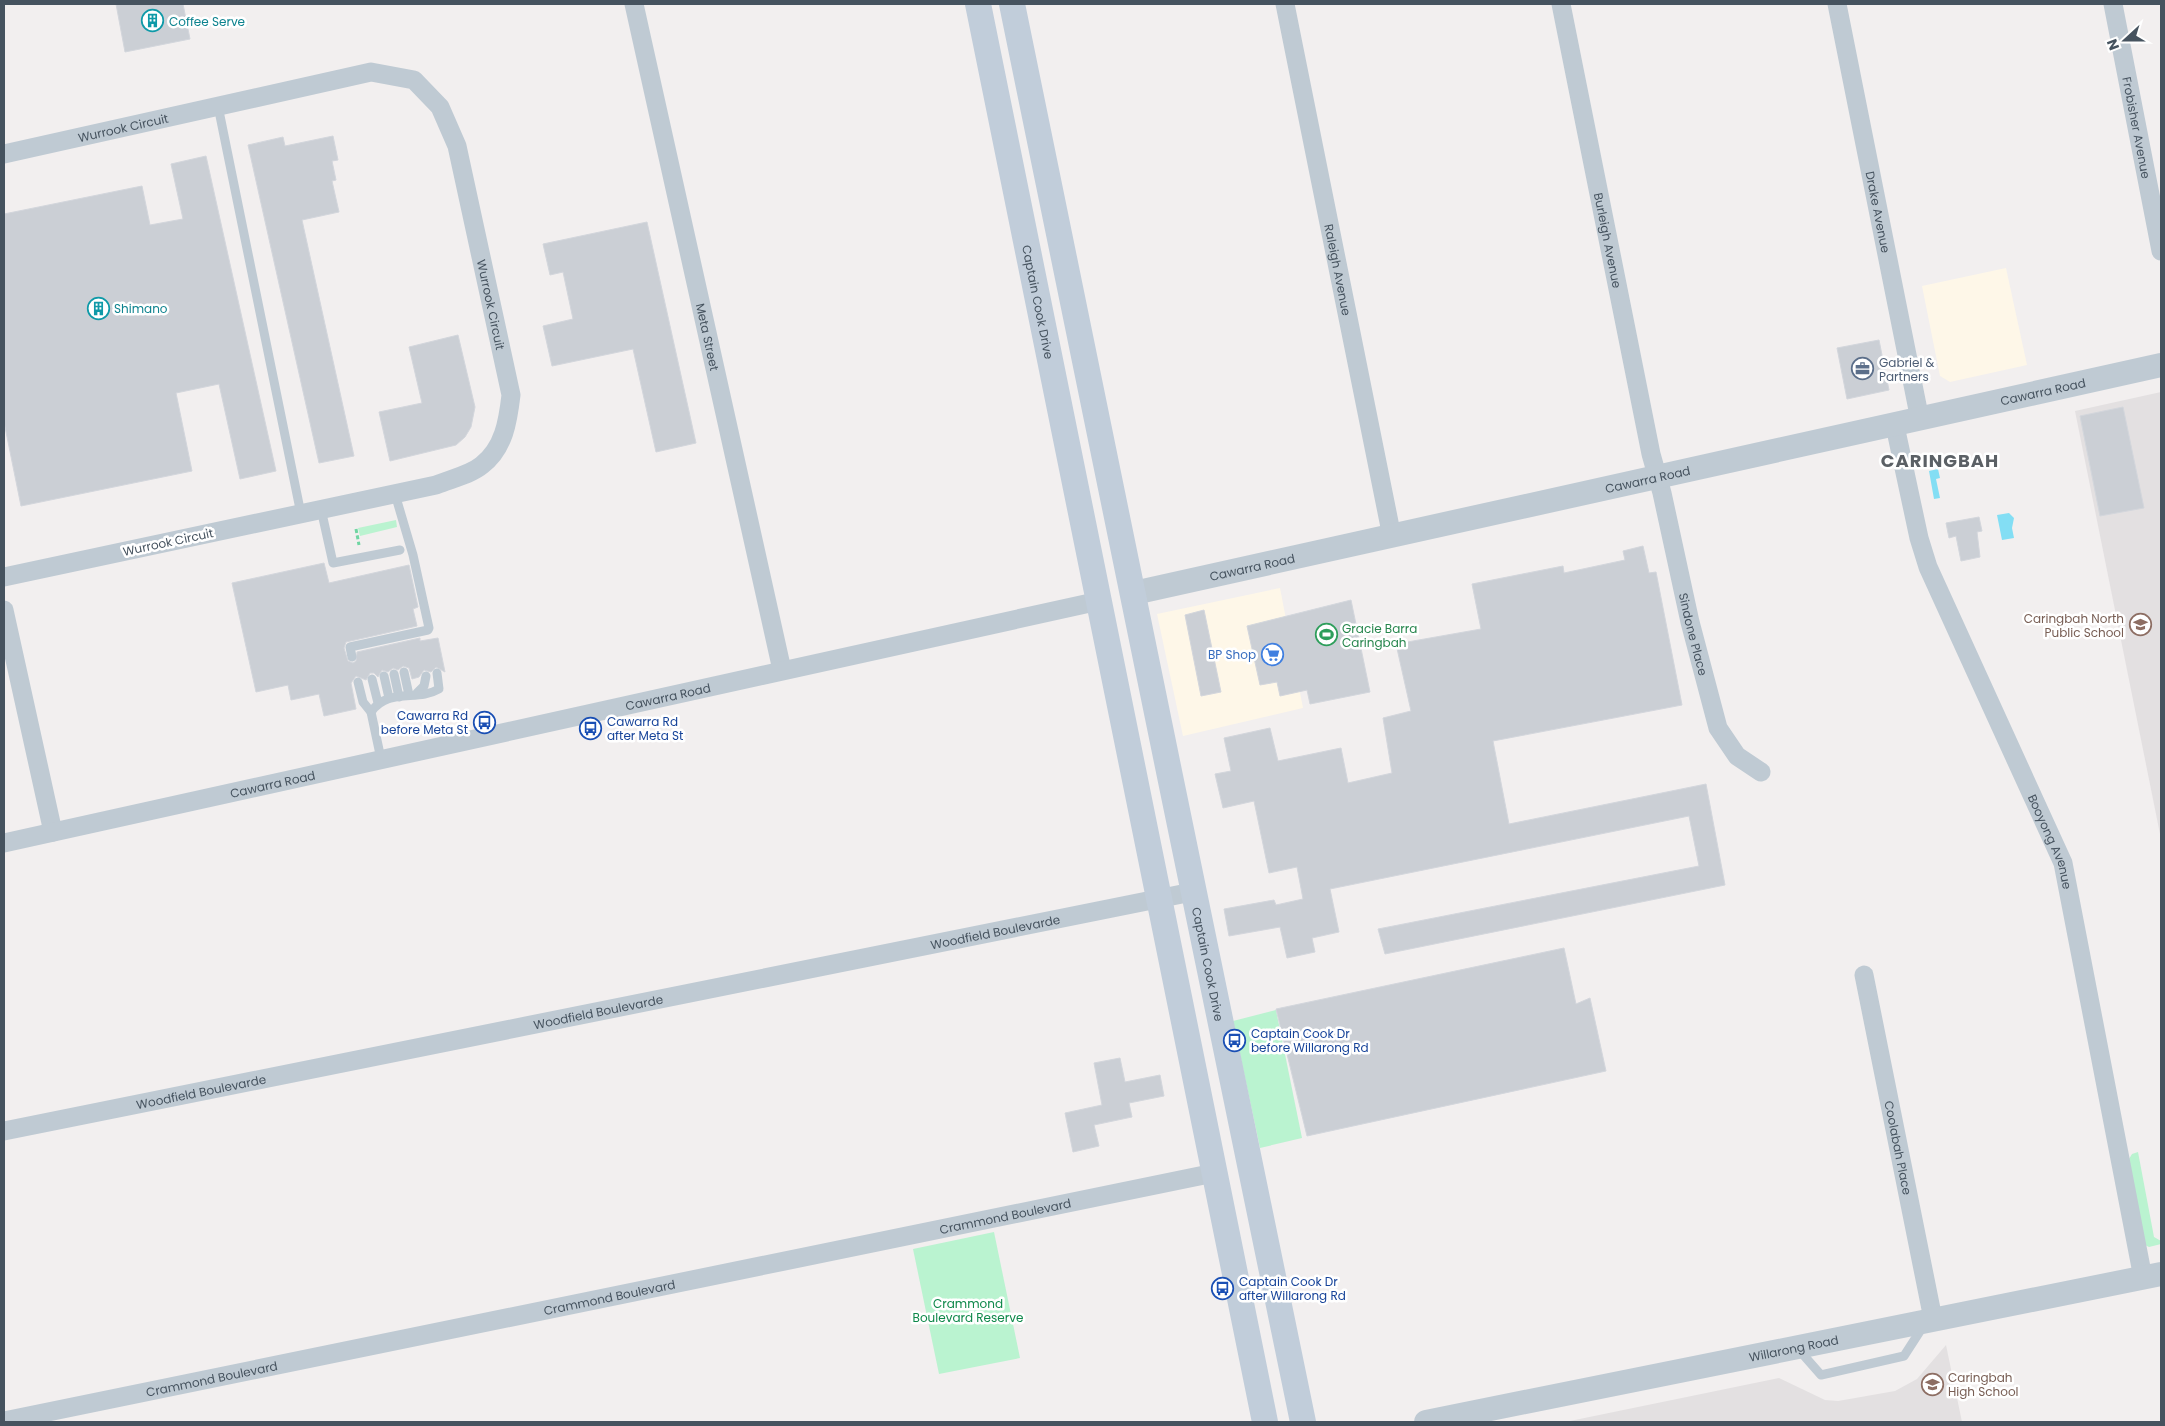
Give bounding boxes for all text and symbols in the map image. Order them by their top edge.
building icon: Coffee Serve [141,9,165,33]
place label: Coffee Serve [169,13,245,30]
north arrow [2100,15,2150,65]
text: N [2102,36,2124,53]
street label: Frobisher Avenue [2119,75,2155,180]
street label: Wurrook Circuit [76,109,170,146]
street label: Drake Avenue [1862,170,1895,254]
street label: Burleigh Avenue [1590,191,1626,290]
street label: Raleigh Avenue [1321,222,1356,317]
street label: Captain Cook Drive [1018,243,1058,361]
street label: Wurrook Circuit [473,258,509,351]
building icon: Shimano [86,296,110,320]
place label: Shimano [114,300,168,317]
street label: Meta Street [692,302,724,372]
place label: Gabriel & Partners [1879,354,1935,385]
office icon: Gabriel & Partners [1851,357,1875,381]
street label: Cawarra Road [1999,374,2087,409]
district label: CARINGBAH [1881,448,1999,473]
street label: Cawarra Road [1603,461,1692,497]
street label: Wurrook Circuit [121,524,215,560]
street label: Cawarra Road [1208,549,1296,584]
street label: Sindone Place [1675,591,1712,677]
place label: Caringbah North Public School [2024,610,2124,641]
school or university icon: Caringbah North Public School [2128,613,2152,637]
place label: Gracie Barra Caringbah [1342,620,1417,651]
sports icon: Gracie Barra Caringbah [1314,623,1338,647]
supermarket icon: BP Shop [1260,642,1284,666]
place label: BP Shop [1208,646,1256,663]
street label: Cawarra Road [624,679,712,714]
place label: Cawarra Rd before Meta St [381,707,468,738]
bus stop icon: Cawarra Rd before Meta St [472,710,496,734]
place label: Cawarra Rd after Meta St [607,713,683,744]
bus stop icon: Cawarra Rd after Meta St [579,716,603,740]
street label: Cawarra Road [228,766,317,801]
street label: Booyong Avenue [2024,791,2076,891]
street label: Captain Cook Drive [1188,906,1228,1023]
street label: Woodfield Boulevarde [929,910,1061,953]
street label: Woodfield Boulevarde [532,990,664,1033]
place label: Captain Cook Dr before Willarong Rd [1251,1025,1369,1056]
bus stop icon: Captain Cook Dr before Willarong Rd [1223,1028,1247,1052]
street label: Woodfield Boulevarde [135,1070,267,1113]
street label: Coolabah Place [1881,1099,1916,1196]
street label: Crammond Boulevard [938,1194,1073,1238]
place label: Captain Cook Dr after Willarong Rd [1239,1273,1346,1304]
street label: Crammond Boulevard [542,1275,677,1319]
bus stop icon: Captain Cook Dr after Willarong Rd [1211,1276,1235,1300]
park label: Crammond Boulevard Reserve [913,1295,1023,1326]
street label: Willarong Road [1747,1331,1840,1365]
street label: Crammond Boulevard [144,1357,279,1400]
place label: Caringbah High School [1948,1369,2019,1400]
school or university icon: Caringbah High School [1920,1372,1944,1396]

